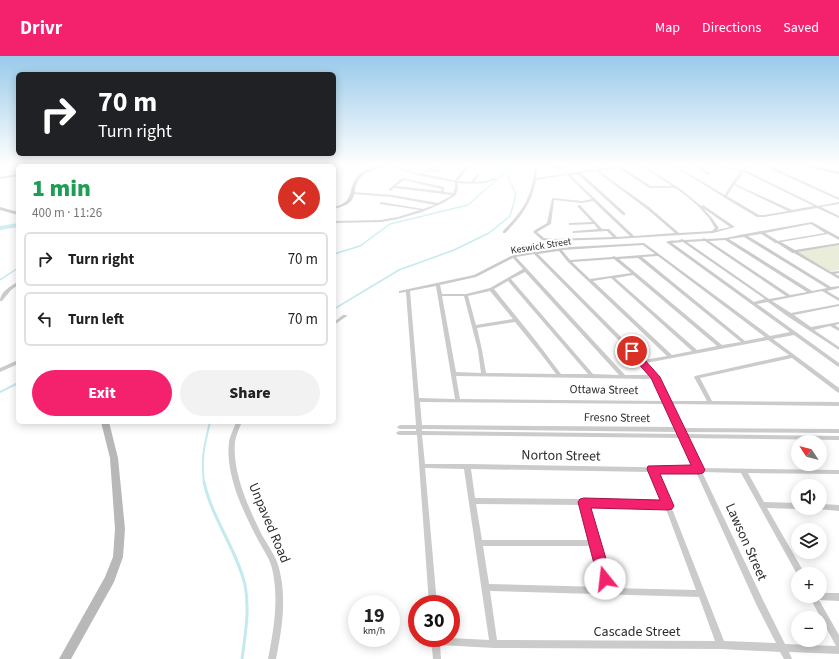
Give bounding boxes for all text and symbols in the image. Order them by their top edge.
text: Drivr [20,15,62,42]
text: Map [655,18,680,38]
text: Directions [702,18,761,38]
text: Saved [783,18,819,38]
text: 70 m [98,82,157,122]
icon: right [32,88,84,140]
text: Turn right [98,119,172,144]
text: 1 min [32,171,91,206]
button: close [278,177,320,219]
text: 400 m · 11:26 [32,204,102,222]
street label: Keswick Street [510,234,573,258]
icon: right [34,248,56,270]
text: Turn right [68,249,134,270]
text: 70 m [288,249,318,270]
icon: left [34,308,56,330]
text: Turn left [68,309,124,330]
text: 70 m [288,309,318,330]
pin [615,334,649,368]
icon: arrive [621,340,643,362]
button: Exit [32,370,172,416]
button: Share [180,370,320,416]
street label: Ottawa Street [570,381,638,399]
street label: Fresno Street [584,409,650,427]
north arrow [791,435,827,471]
map controls [791,435,827,647]
street label: Norton Street [521,445,601,467]
button: sound [791,479,827,515]
street label: Unpaved Road [243,480,295,566]
street label: Lawson Street [720,500,772,584]
button: layers [791,523,827,559]
position arrow [584,558,626,600]
button: + [791,567,827,603]
speed limit sign: 30 [408,595,460,647]
text: 19 [363,602,385,630]
button: − [791,611,827,647]
street label: Cascade Street [594,622,681,642]
text: km/h [363,624,385,638]

